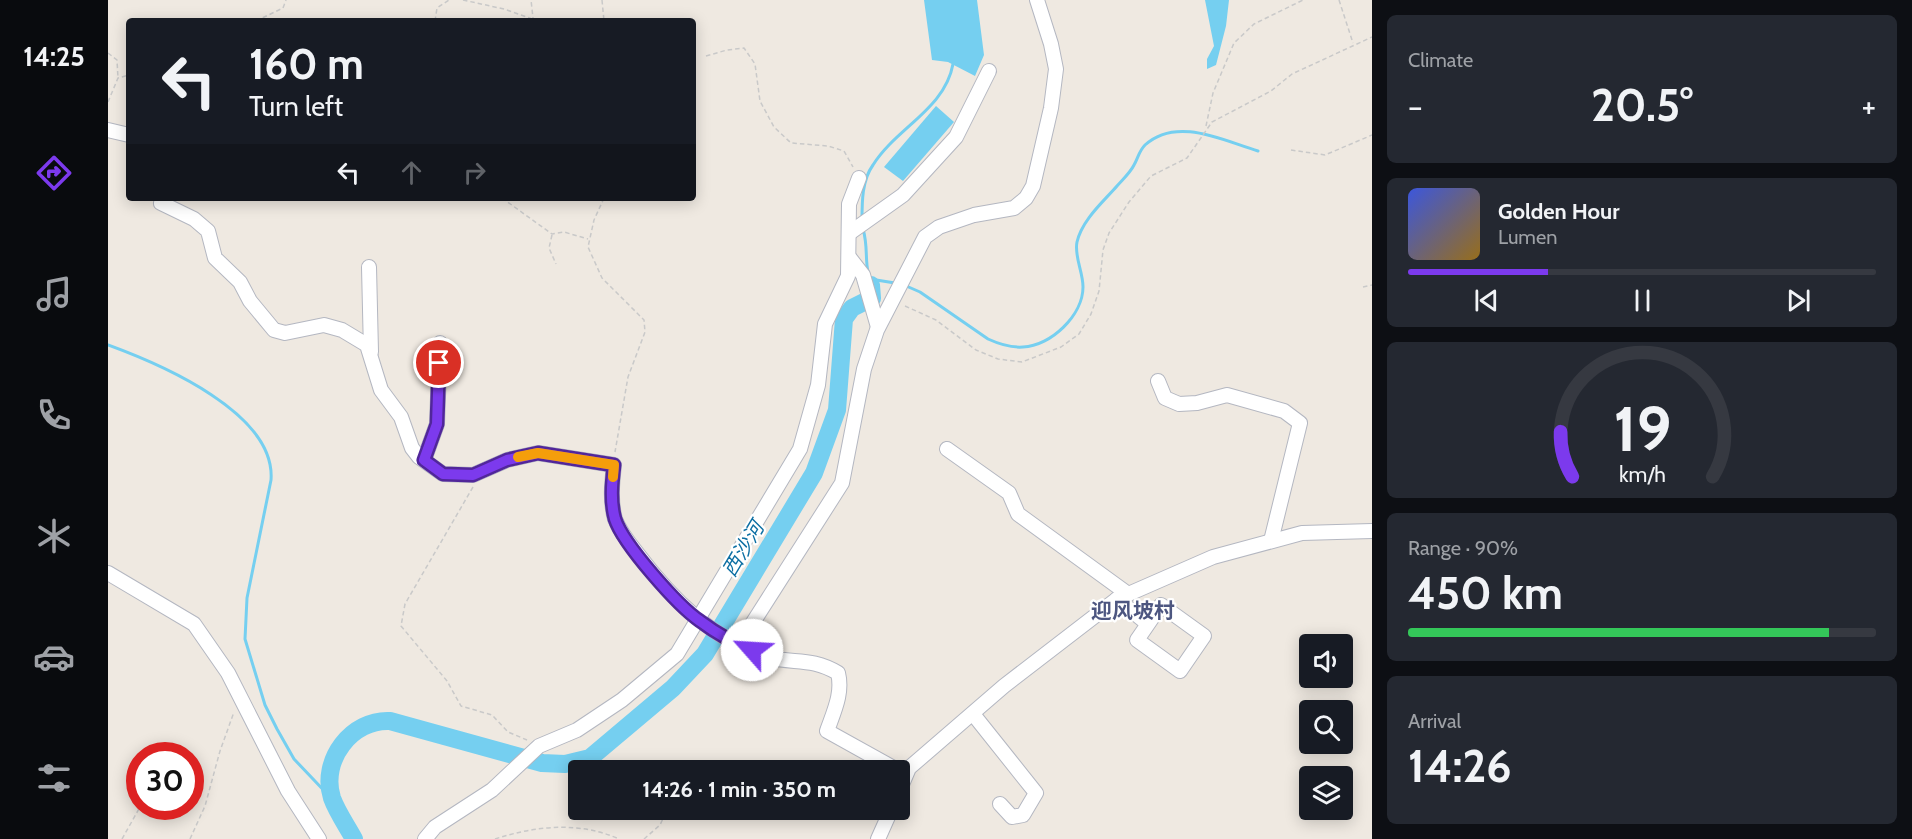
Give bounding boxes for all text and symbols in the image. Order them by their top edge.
text: 160 m [249,38,364,90]
text: 14:25 [23,40,85,73]
icon: left [150,42,228,120]
text: Climate [1408,48,1473,72]
text: 20.5° [1591,78,1693,132]
text: − [1408,86,1423,126]
text: + [1861,86,1876,126]
text: Turn left [249,90,343,123]
icon: directions [33,152,75,194]
icon: left [332,156,365,189]
icon: ahead [395,156,428,189]
icon: right [458,156,491,189]
text: Golden Hour [1498,198,1619,225]
text: Lumen [1498,225,1557,249]
icon: music [33,273,75,315]
icon: previous [1470,284,1503,317]
icon: pause [1626,284,1659,317]
icon: next [1782,284,1815,317]
pin [413,337,464,388]
icon: arrive [422,346,455,379]
text: 19 [1613,391,1671,467]
icon: phone [33,394,75,436]
text: km/h [1619,461,1665,487]
water label: 西沙河 [717,514,771,581]
icon: climate [33,515,75,557]
text: Range · 90% [1408,536,1518,560]
text: 450 km [1408,566,1563,620]
district label: 迎风坡村 [1091,598,1175,623]
position arrow [720,618,784,682]
map controls [1299,634,1353,820]
button: sound [1299,634,1353,688]
icon: car [33,636,75,678]
button: search [1299,700,1353,754]
text: Arrival [1408,709,1461,733]
text: 14:26 [1408,739,1512,793]
speed limit sign: 30 [126,742,204,820]
icon: filters [33,757,75,799]
button: layers [1299,766,1353,820]
text: 14:26 · 1 min · 350 m [642,776,836,803]

